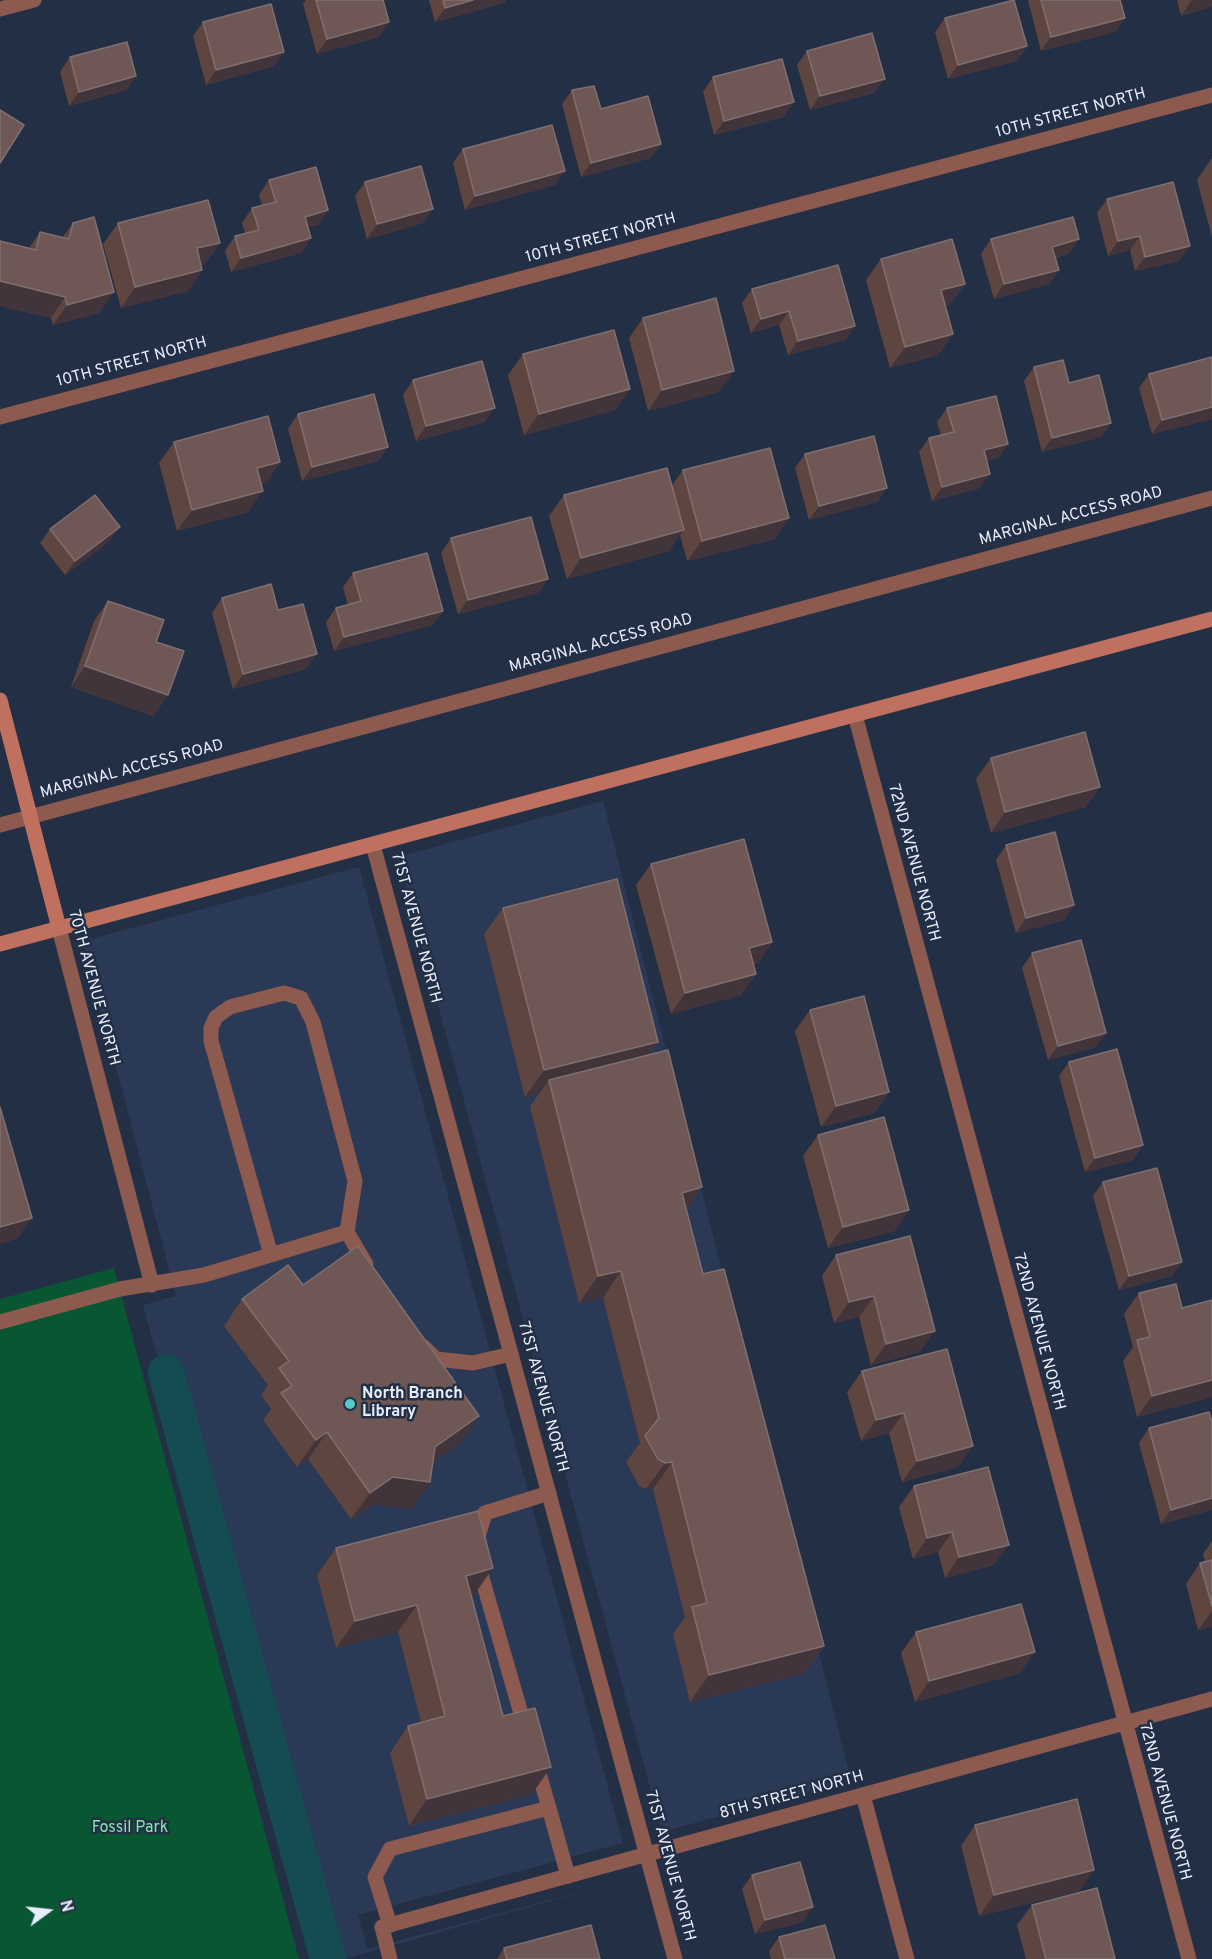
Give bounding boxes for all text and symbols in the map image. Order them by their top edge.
street label: 10TH STREET NORTH [994,85,1148,143]
street label: 10TH STREET NORTH [524,210,678,268]
street label: 10TH STREET NORTH [55,334,209,392]
street label: MARGINAL ACCESS ROAD [977,483,1165,551]
street label: MARGINAL ACCESS ROAD [507,610,695,678]
street label: MARGINAL ACCESS ROAD [38,736,226,804]
street label: 72ND AVENUE NORTH [883,782,943,944]
street label: 71ST AVENUE NORTH [386,850,444,1006]
street label: 70TH AVENUE NORTH [63,908,123,1068]
street label: 72ND AVENUE NORTH [1008,1251,1068,1413]
street label: 71ST AVENUE NORTH [513,1319,571,1475]
place label: North Branch Library [362,1385,463,1423]
marker: North Branch Library [343,1397,357,1411]
street label: 72ND AVENUE NORTH [1134,1721,1194,1883]
street label: 8TH STREET NORTH [718,1768,866,1824]
street label: 71ST AVENUE NORTH [640,1788,698,1944]
park label: Fossil Park [92,1819,168,1839]
north arrow [18,1881,78,1941]
text: N [54,1898,77,1914]

